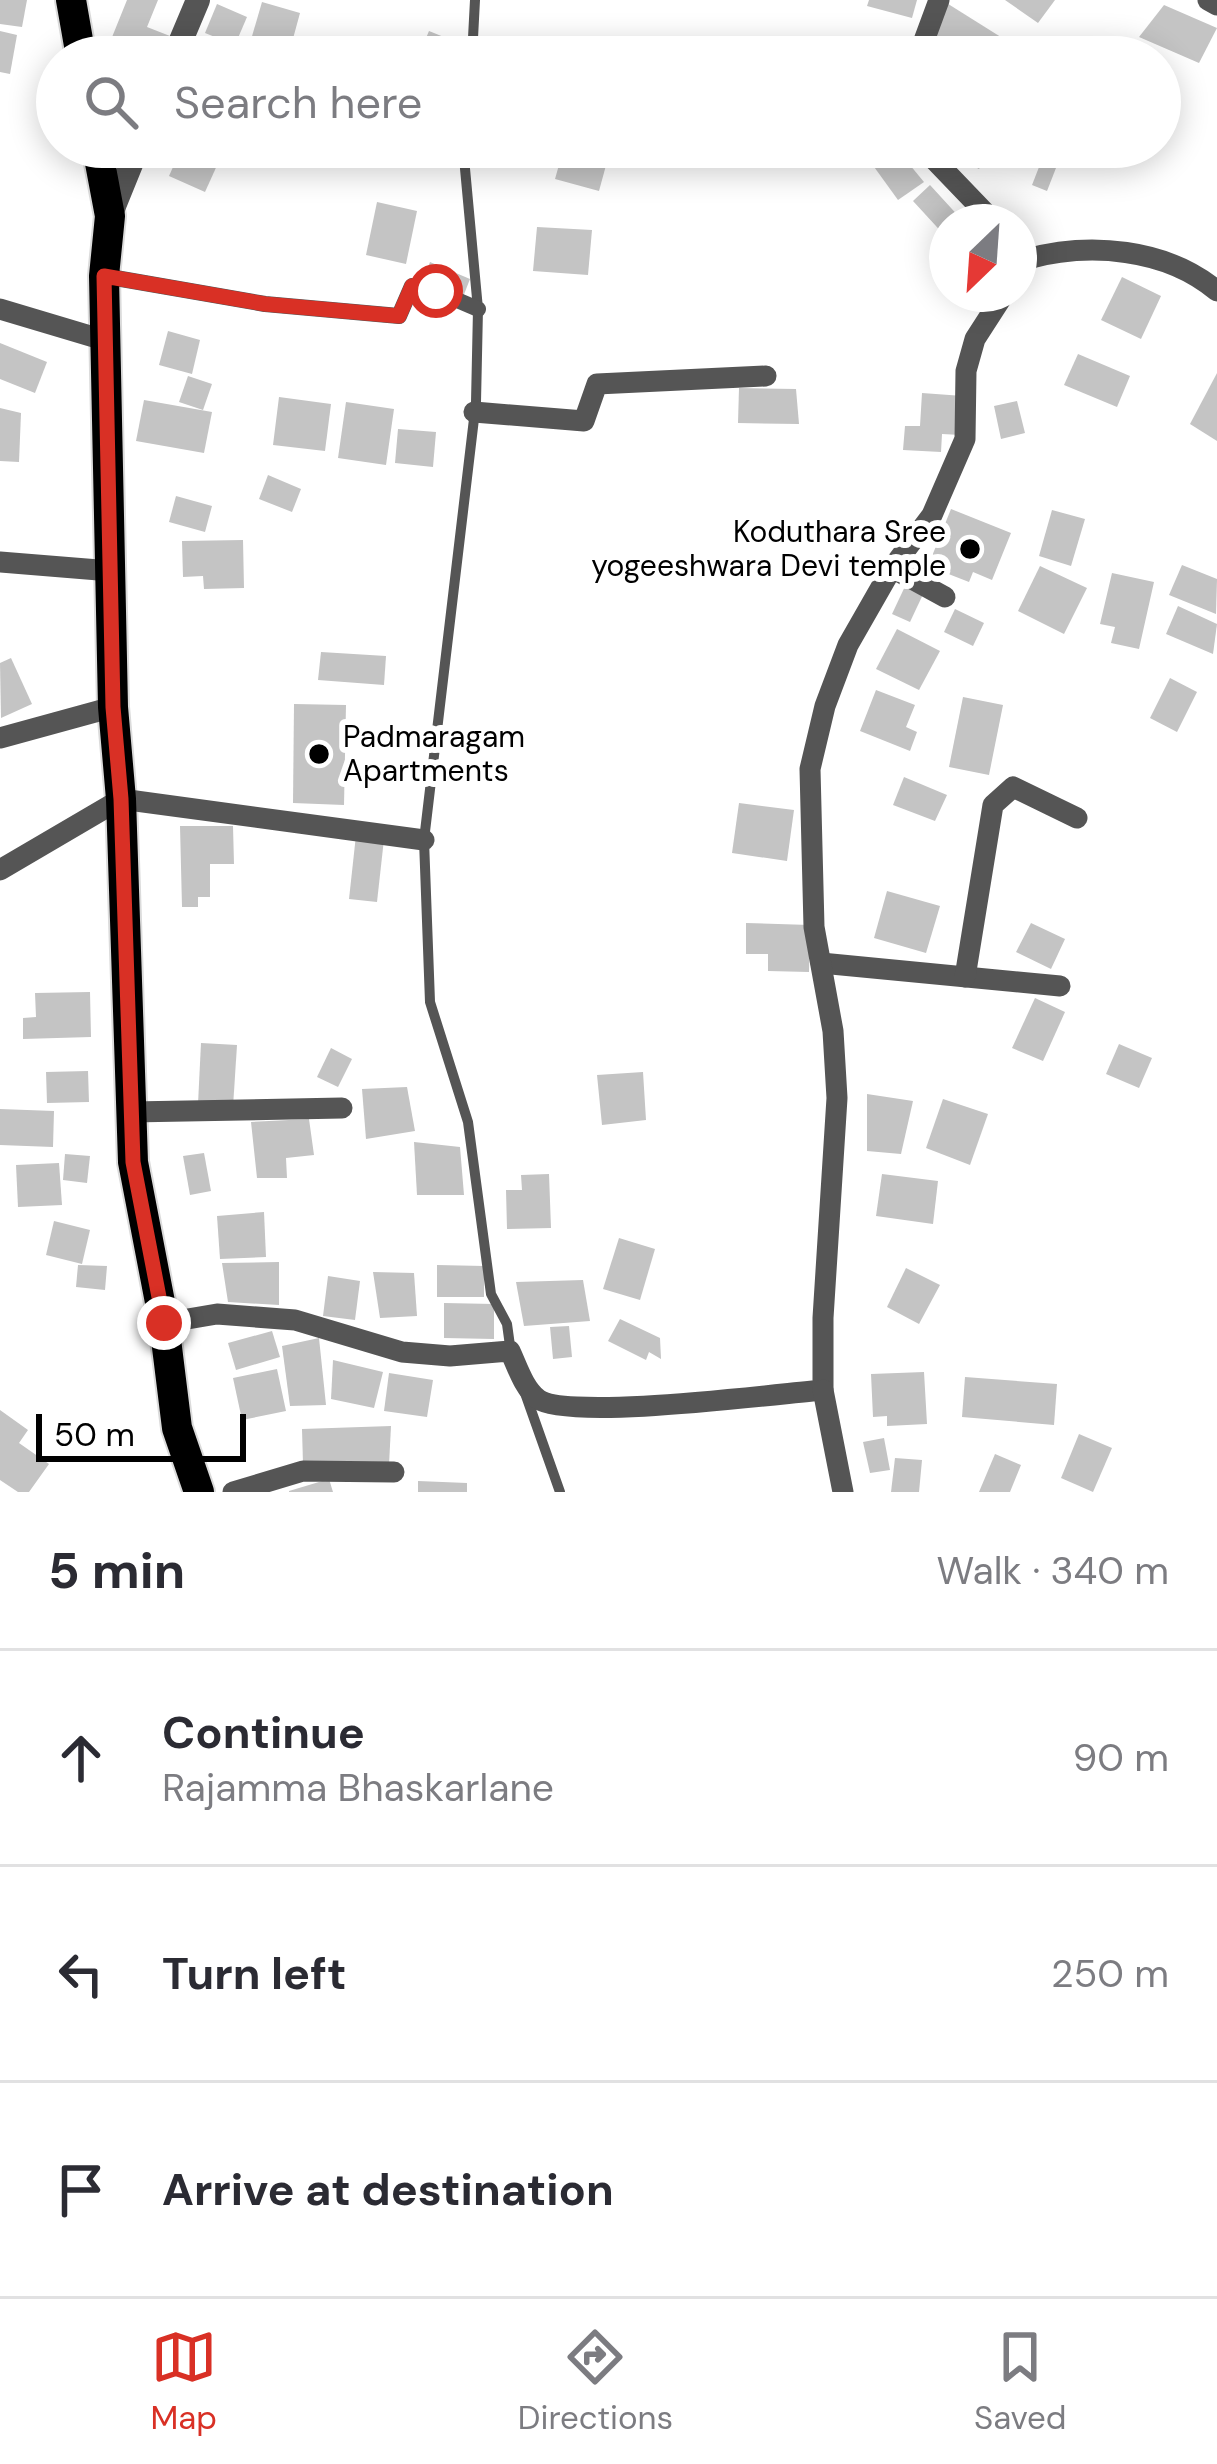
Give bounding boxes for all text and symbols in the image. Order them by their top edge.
search box [36,36,1181,168]
icon: search [78,69,144,135]
text: Search here [174,73,422,132]
north arrow [929,204,1037,312]
route start [409,264,463,318]
place label: Koduthara Sree yogeeshwara Devi temple [591,512,946,585]
marker: Koduthara Sree yogeeshwara Devi temple [957,536,983,562]
place label: Padmaragam Apartments [343,717,525,790]
marker: Padmaragam Apartments [306,741,332,767]
route end [137,1296,191,1350]
scale bar [36,1408,246,1461]
text: 50 m [54,1413,135,1456]
text: 5 min [48,1537,185,1604]
text: Walk · 340 m [937,1545,1169,1596]
text: Continue [162,1703,365,1762]
icon: ahead [48,1725,114,1791]
text: 90 m [1073,1732,1169,1783]
text: Rajamma Bhaskarlane [162,1762,554,1813]
icon: left [48,1941,114,2007]
text: Turn left [162,1944,346,2003]
text: 250 m [1051,1948,1169,1999]
icon: arrive [48,2157,114,2223]
text: Arrive at destination [162,2160,614,2219]
tab: Map [150,2324,217,2439]
tab: Directions [518,2324,673,2439]
tab: Saved [974,2324,1067,2439]

